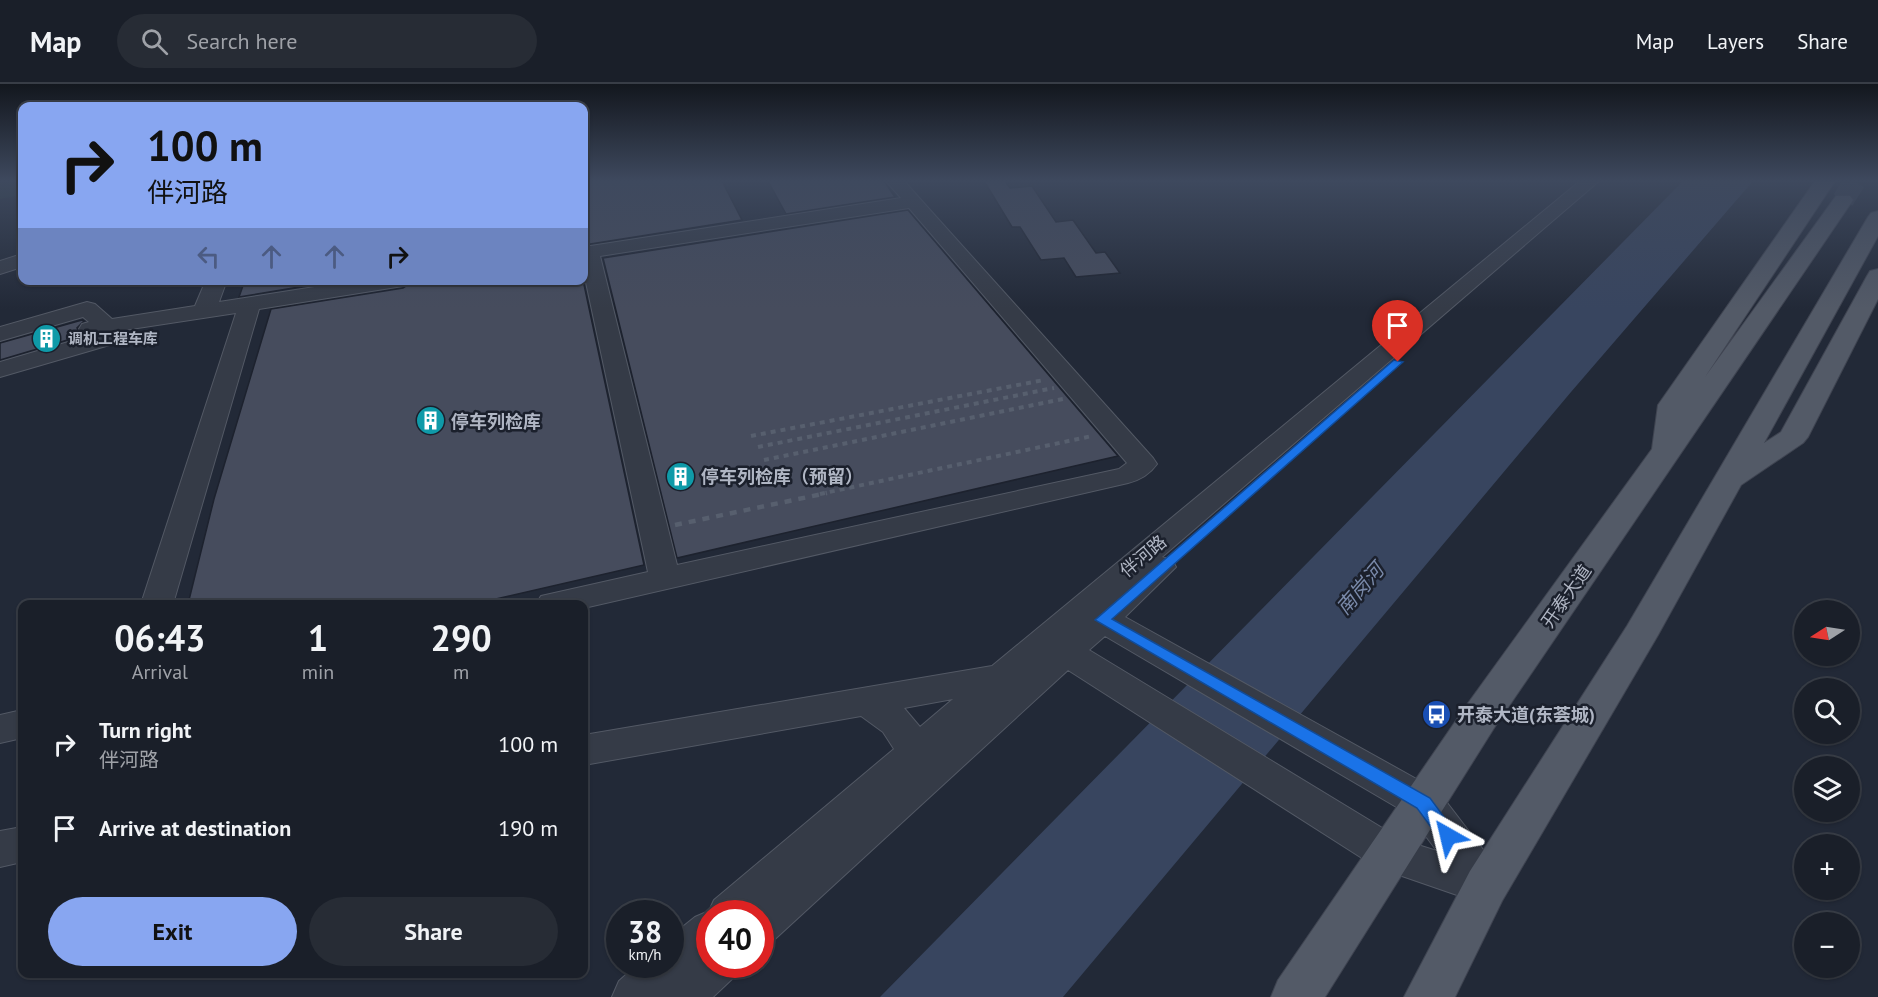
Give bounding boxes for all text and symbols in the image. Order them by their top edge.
search box [117,14,537,68]
text: Map [30,23,81,60]
icon: search [138,25,171,58]
text: Search here [186,27,297,55]
text: Map [1636,28,1674,55]
text: Layers [1707,28,1764,55]
text: Share [1797,28,1848,55]
text: 100 m [147,118,263,173]
icon: right [48,126,126,204]
text: 伴河路 [147,175,228,209]
icon: left [192,240,225,273]
icon: ahead [255,240,288,273]
icon: ahead [318,240,351,273]
icon: right [381,240,414,273]
pin [1372,300,1423,362]
icon: arrive [1381,309,1414,342]
building icon: 调机工程车库 [31,322,63,354]
place label: 调机工程车库 [68,329,158,348]
building icon: 停车列检库 [414,405,446,437]
place label: 停车列检库 [451,410,541,433]
building icon: 停车列检库（预留） [664,460,696,492]
place label: 停车列检库（预留） [701,465,863,488]
street label: 伴河路 [1115,530,1171,582]
water label: 南岗河 [1331,555,1392,620]
street label: 开泰大道 [1536,560,1596,632]
north arrow [1794,600,1860,666]
map controls [1794,600,1860,978]
text: 06:43 [114,614,206,661]
text: 1 [308,614,328,661]
text: 290 [431,614,492,661]
text: Arrival [132,659,188,685]
text: min [302,659,334,685]
text: m [453,659,469,685]
button: search [1794,678,1860,744]
bus stop icon: 开泰大道(东荟城) [1420,698,1452,730]
place label: 开泰大道(东荟城) [1457,703,1595,726]
text: Turn right [99,716,191,744]
icon: right [48,728,81,761]
text: 100 m [498,730,558,758]
text: 伴河路 [99,747,159,773]
button: layers [1794,756,1860,822]
position arrow [1416,804,1480,868]
icon: arrive [48,812,81,845]
text: Arrive at destination [99,814,291,842]
text: 190 m [498,814,558,842]
button: + [1794,834,1860,900]
button: Exit [48,897,297,966]
button: Share [309,897,558,966]
speed limit sign: 40 [696,900,774,978]
text: 38 [628,912,662,951]
button: − [1794,912,1860,978]
text: km/h [629,945,661,964]

